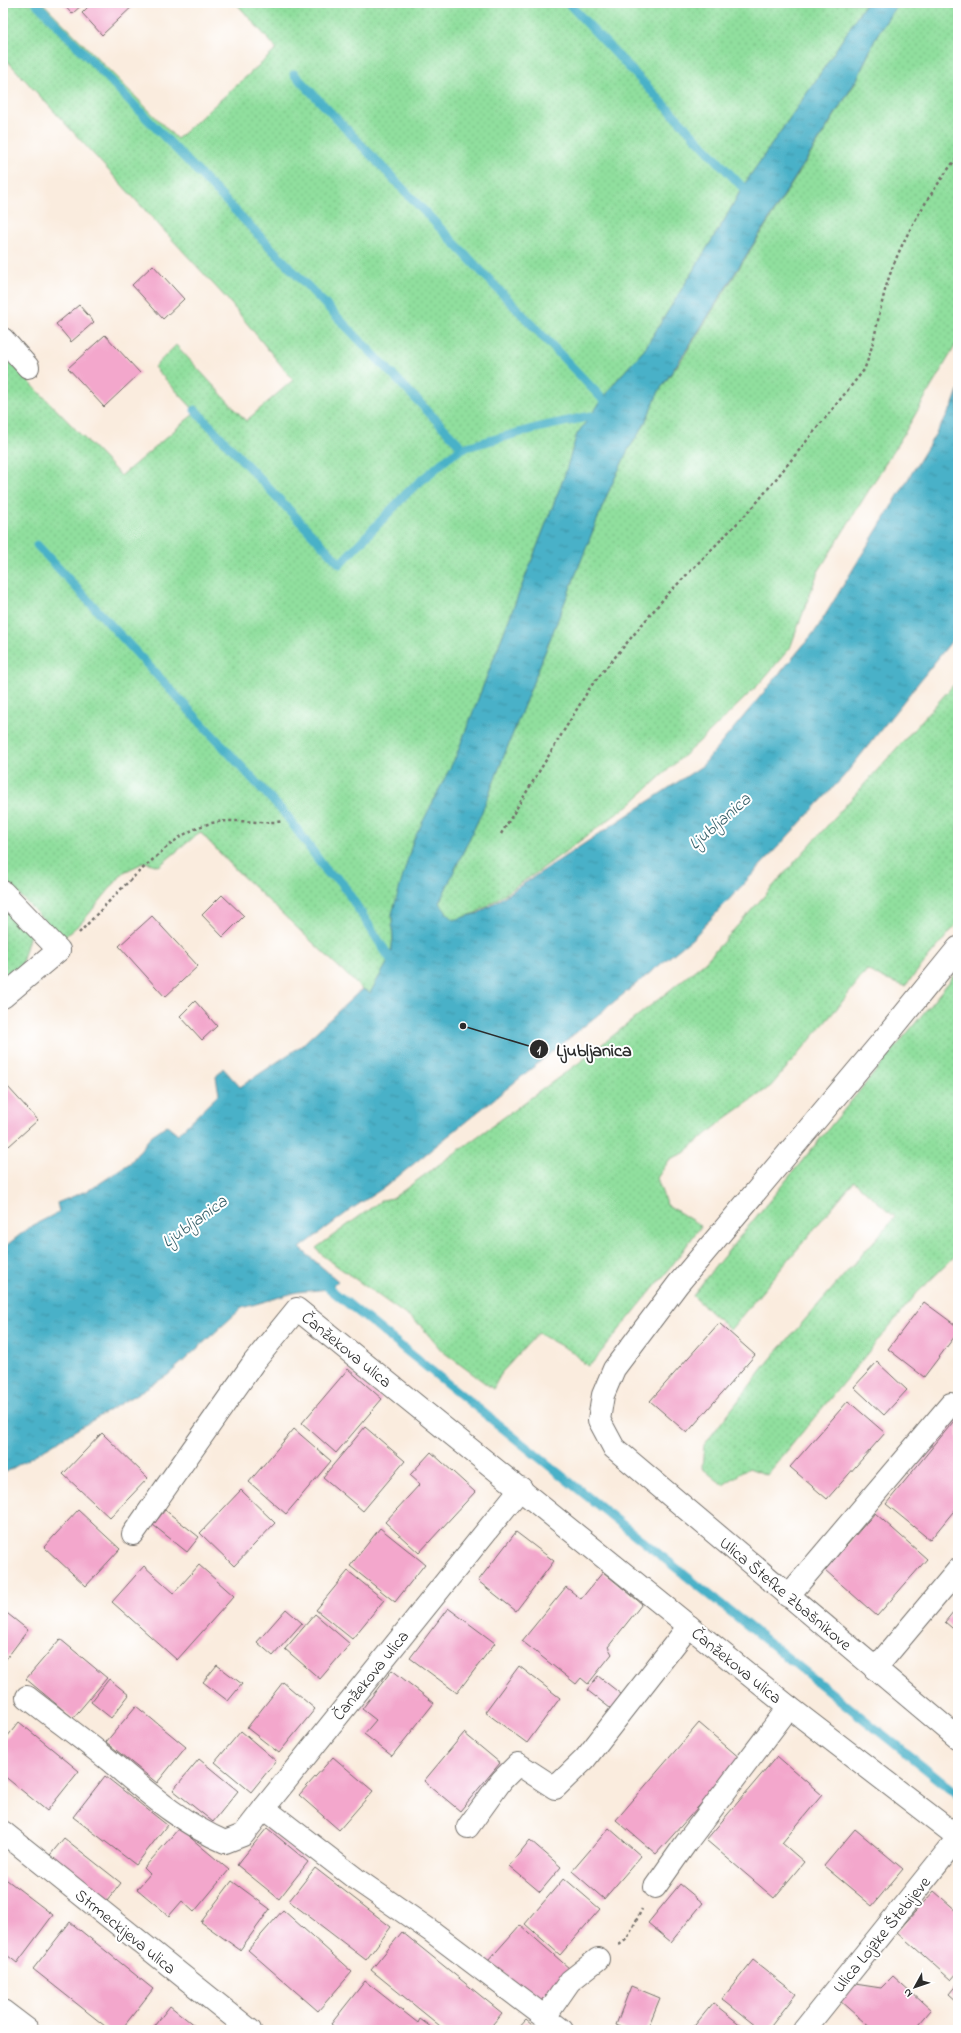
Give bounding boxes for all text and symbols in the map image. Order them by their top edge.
water label: Ljubljanica [683,788,758,857]
callout: Ljubljanica [529,1034,640,1064]
text: Ljubljanica [556,1039,632,1065]
text: 1 [537,1042,541,1060]
water label: Ljubljanica [157,1190,234,1255]
street label: Čanžekova ulica [295,1306,397,1395]
street label: Ulica Štefke Zbašnikove [713,1531,857,1657]
street label: Čanžekova ulica [685,1622,787,1711]
street label: Čanžekova ulica [327,1625,416,1727]
street label: Ulica Lojzke Štebijeve [827,1871,938,1999]
street label: Strmeckijeva ulica [69,1883,181,1981]
north arrow [895,1967,935,2007]
text: N [900,1985,917,2001]

